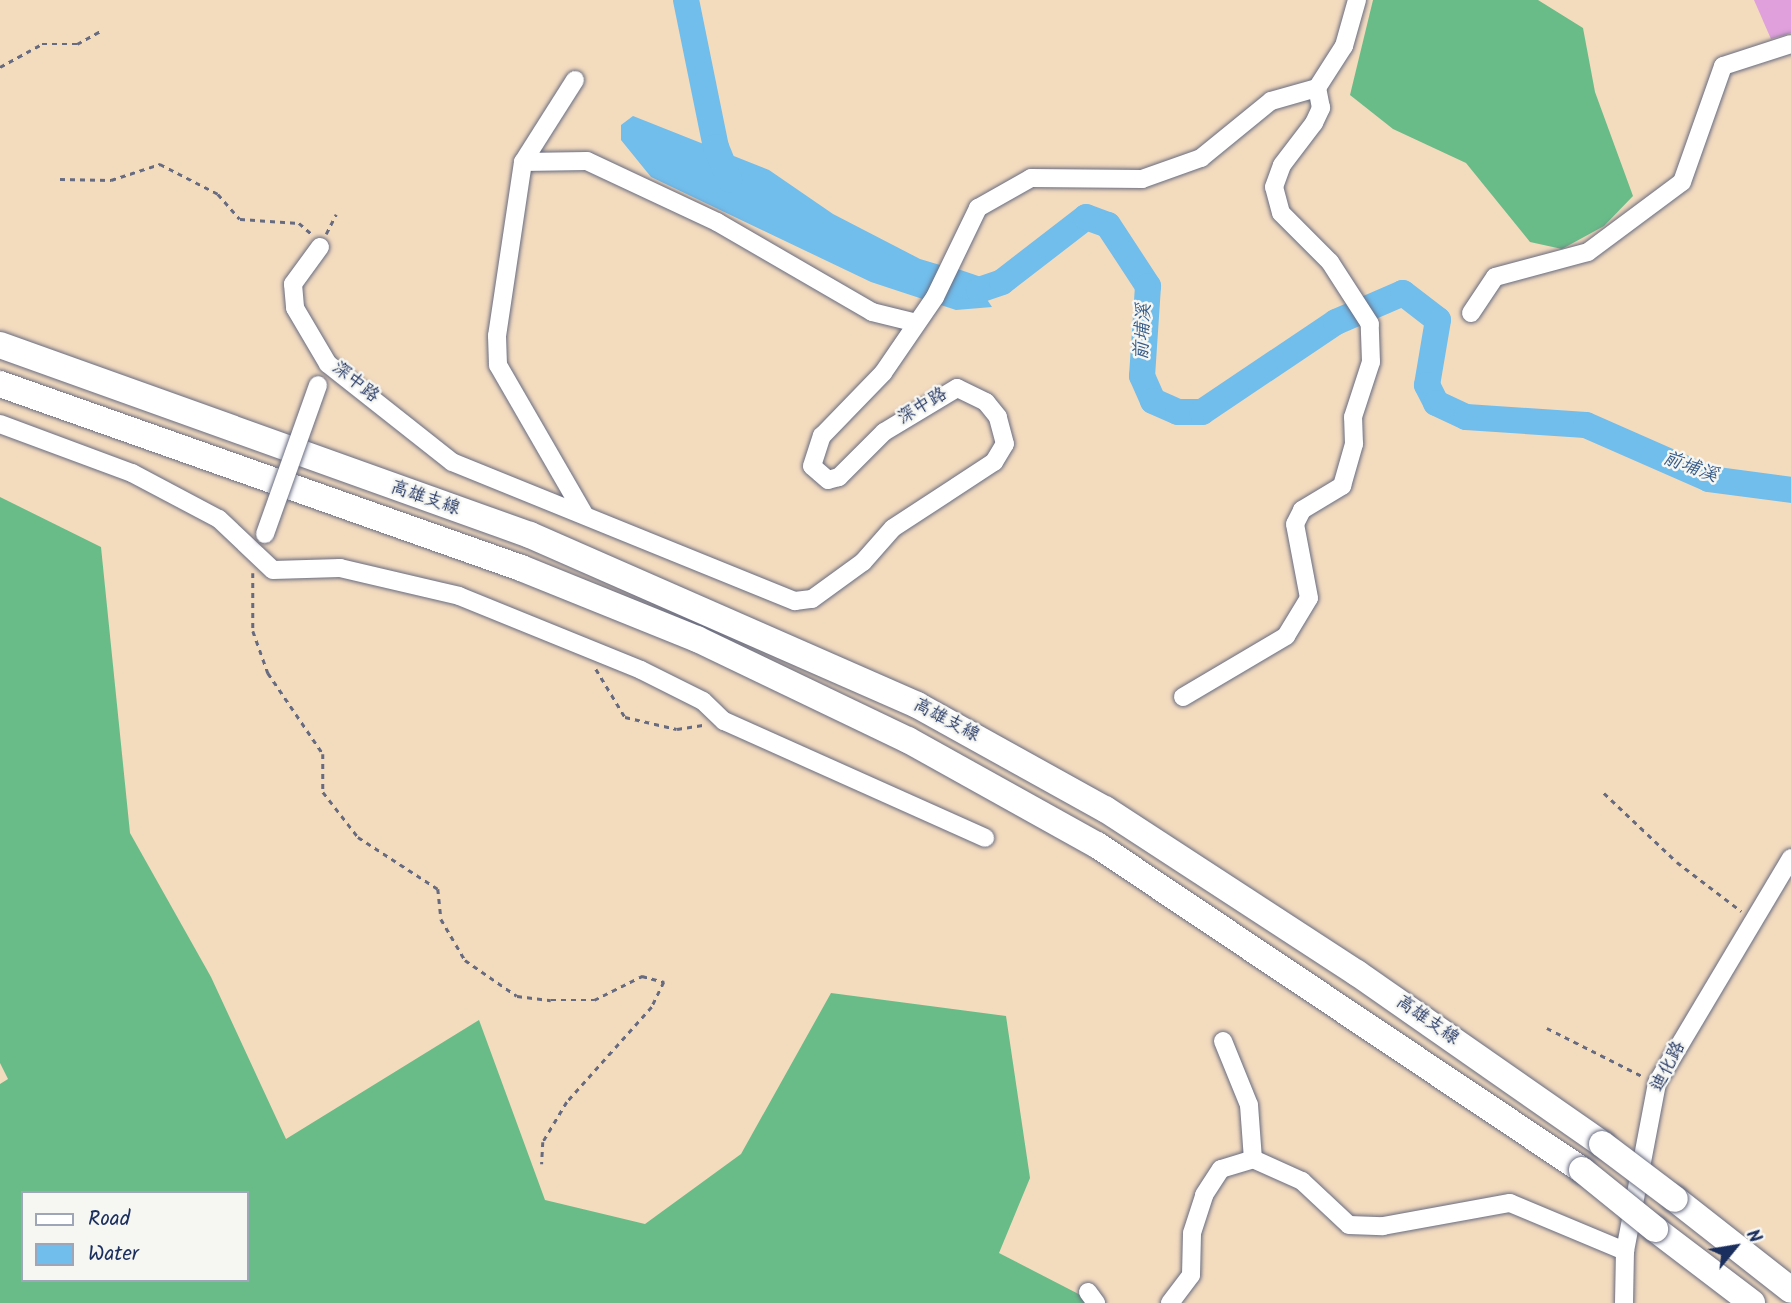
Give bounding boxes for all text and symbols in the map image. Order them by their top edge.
water label: 前埔溪 [1131,303,1157,361]
street label: 深中路 [327,358,383,408]
street label: 深中路 [894,384,952,430]
water label: 前埔溪 [1659,448,1721,488]
street label: 高雄支線 [387,477,463,521]
street label: 高雄支線 [909,695,983,747]
street label: 高雄支線 [1391,992,1463,1050]
street label: 迪化路 [1647,1038,1691,1096]
legend [21,1191,248,1282]
text: Road [88,1203,130,1236]
north arrow [1700,1212,1770,1282]
text: N [1737,1224,1769,1249]
text: Water [88,1238,139,1271]

